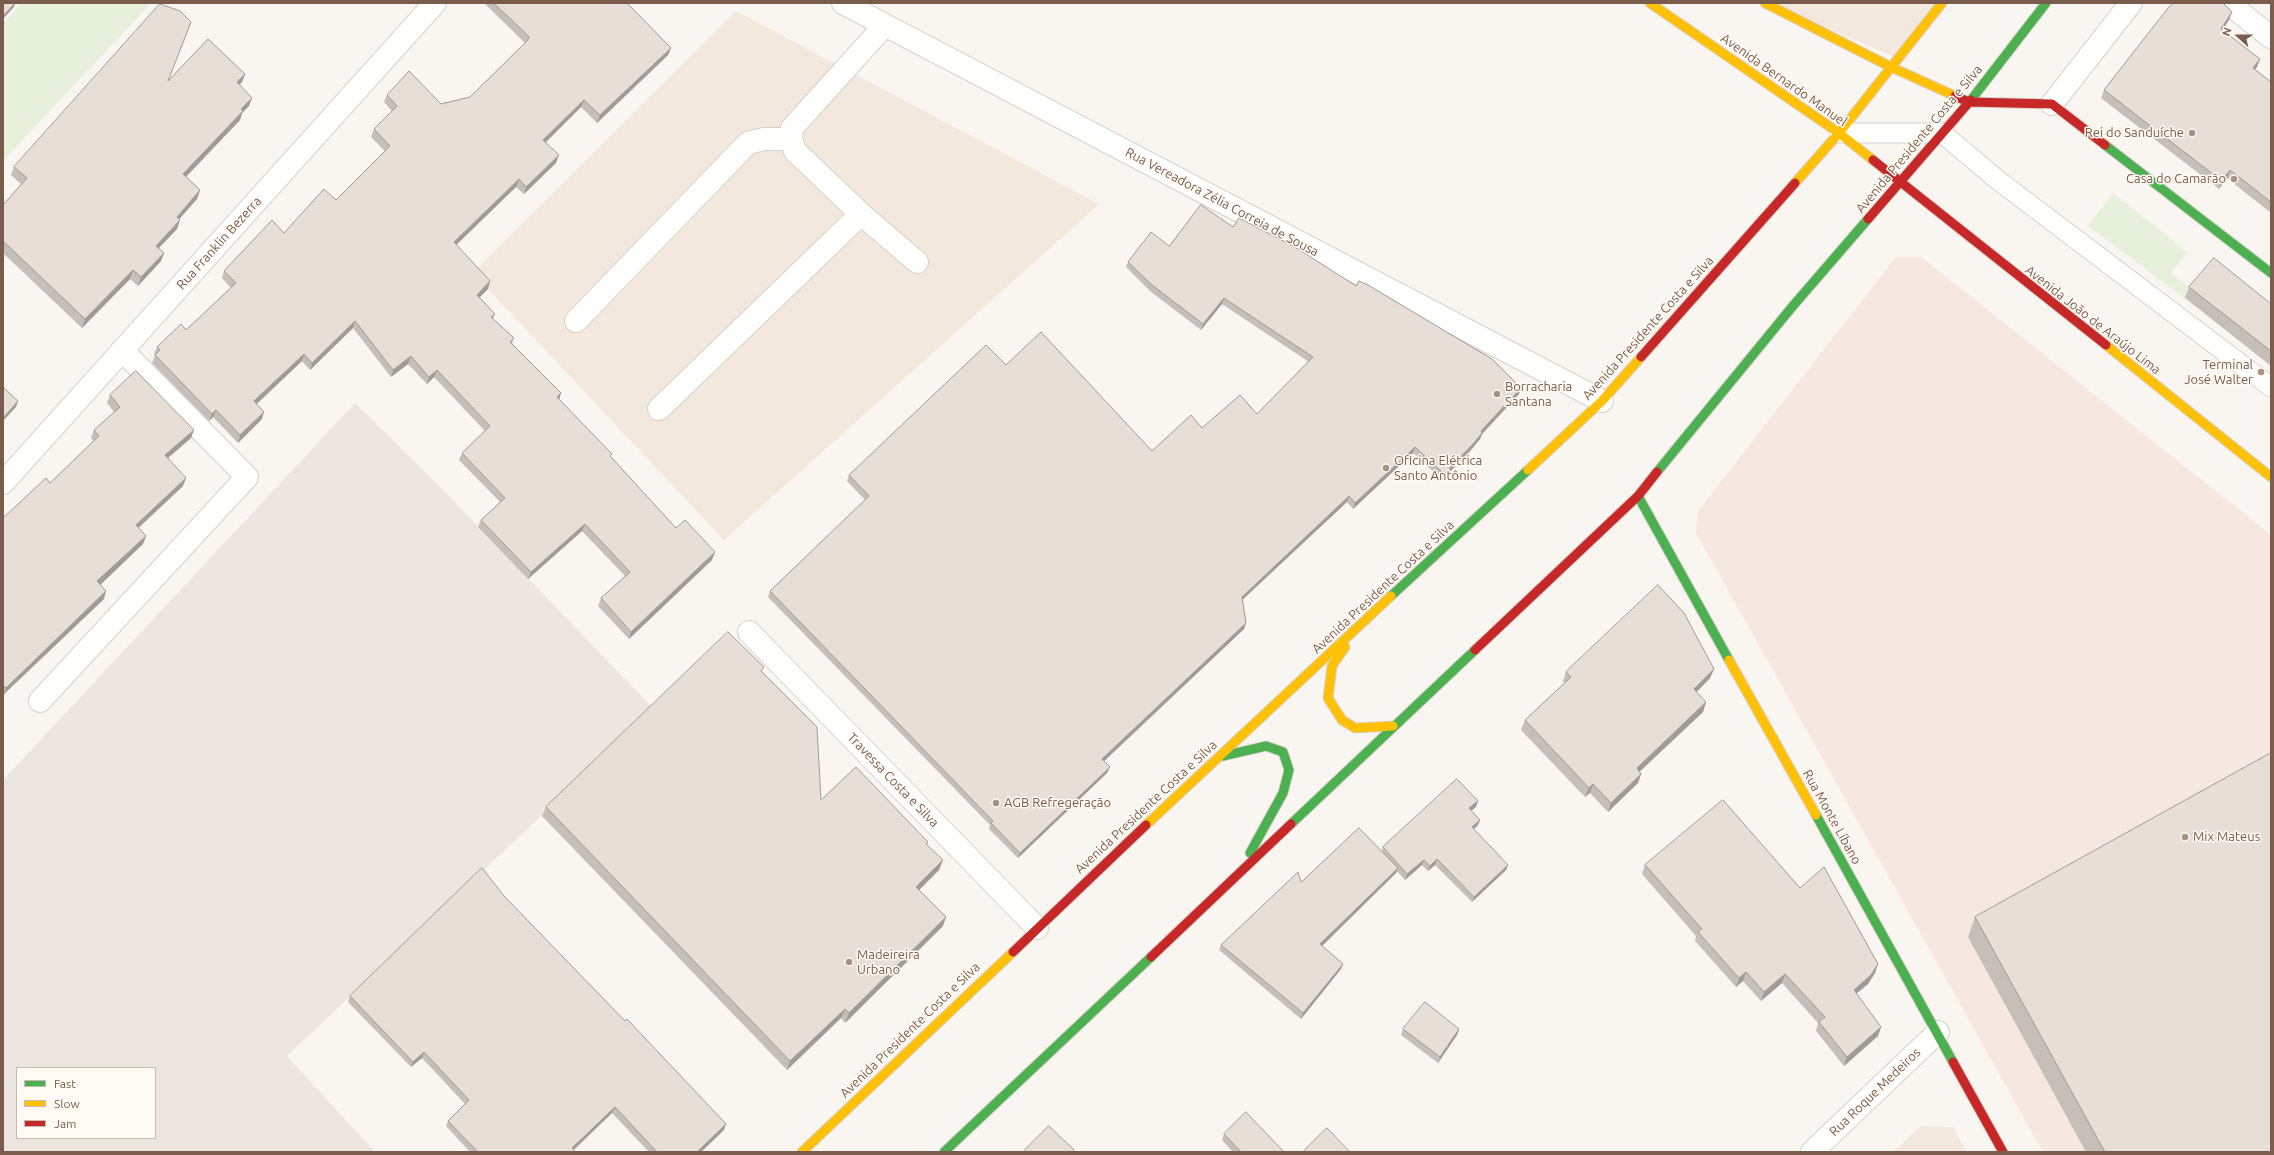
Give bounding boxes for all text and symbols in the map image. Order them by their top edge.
north arrow [2218,16,2258,56]
text: N [2220,26,2234,38]
street label: Avenida Bernardo Manuel [1718,30,1850,130]
street label: Avenida Presidente Costa e Silva [1853,62,1985,216]
place label: Rei do Sanduíche [2085,125,2184,141]
marker: Rei do Sanduíche [2187,128,2197,138]
street label: Rua Vereadora Zélia Correia de Sousa [1123,144,1321,260]
place label: Casa do Camarão [2126,171,2226,187]
marker: Casa do Camarão [2229,174,2239,184]
street label: Rua Franklin Bezerra [173,193,265,293]
street label: Avenida Presidente Costa e Silva [1579,253,1717,403]
street label: Avenida João de Araújo Lima [2022,262,2164,378]
place label: Terminal José Walter [2184,357,2253,388]
marker: Terminal José Walter [2256,367,2266,377]
place label: Borracharia Santana [1505,379,1572,410]
marker: Borracharia Santana [1492,389,1502,399]
place label: Oficina Elétrica Santo Antônio [1394,453,1482,484]
marker: Oficina Elétrica Santo Antônio [1381,463,1391,473]
street label: Avenida Presidente Costa e Silva [1309,517,1457,657]
street label: Travessa Costa e Silva [844,730,942,830]
street label: Avenida Presidente Costa e Silva [1072,737,1220,877]
street label: Rua Monte Líbano [1800,767,1864,867]
place label: AGB Refregeração [1004,795,1111,811]
marker: AGB Refregeração [991,798,1001,808]
place label: Mix Mateus [2193,829,2260,845]
marker: Mix Mateus [2180,832,2190,842]
place label: Madeireira Urbano [857,947,920,978]
marker: Madeireira Urbano [844,957,854,967]
street label: Avenida Presidente Costa e Silva [837,959,983,1101]
street label: Rua Roque Medeiros [1826,1044,1924,1140]
legend [16,1067,156,1139]
text: Fast [54,1077,76,1090]
text: Slow [54,1097,80,1110]
text: Jam [54,1117,76,1130]

